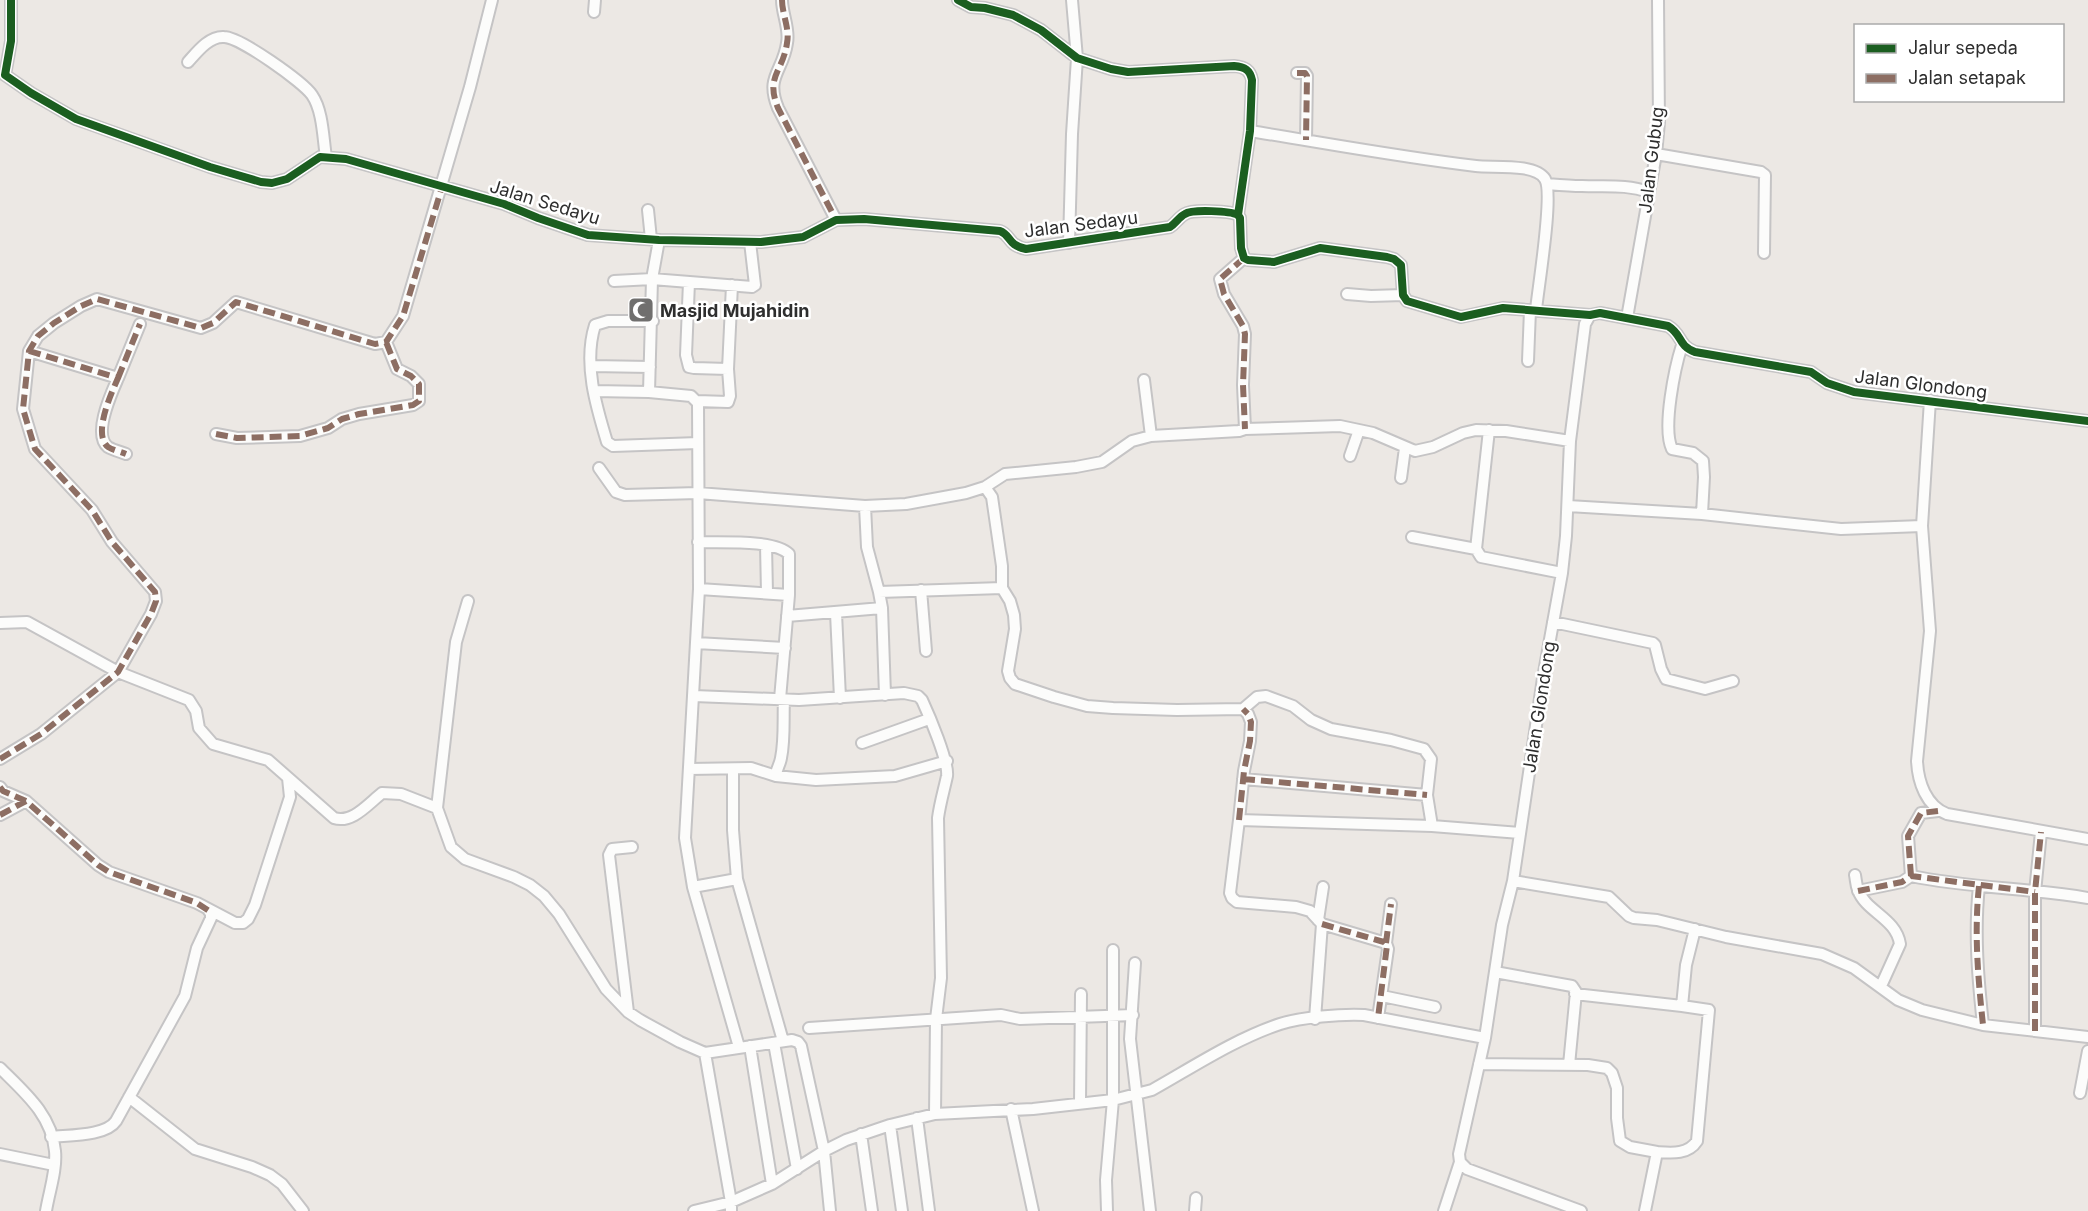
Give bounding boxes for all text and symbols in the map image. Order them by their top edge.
legend [1854,24,2064,102]
text: Jalur sepeda [1908,37,2018,58]
text: Jalan setapak [1908,67,2026,88]
street label: Jalan Gubug [1634,105,1668,215]
street label: Jalan Sedayu [487,175,603,229]
street label: Jalan Sedayu [1023,207,1139,241]
mosque icon: Masjid Mujahidin [626,295,656,325]
place label: Masjid Mujahidin [660,300,809,321]
street label: Jalan Glondong [1854,365,1988,403]
street label: Jalan Glondong [1518,640,1560,774]

